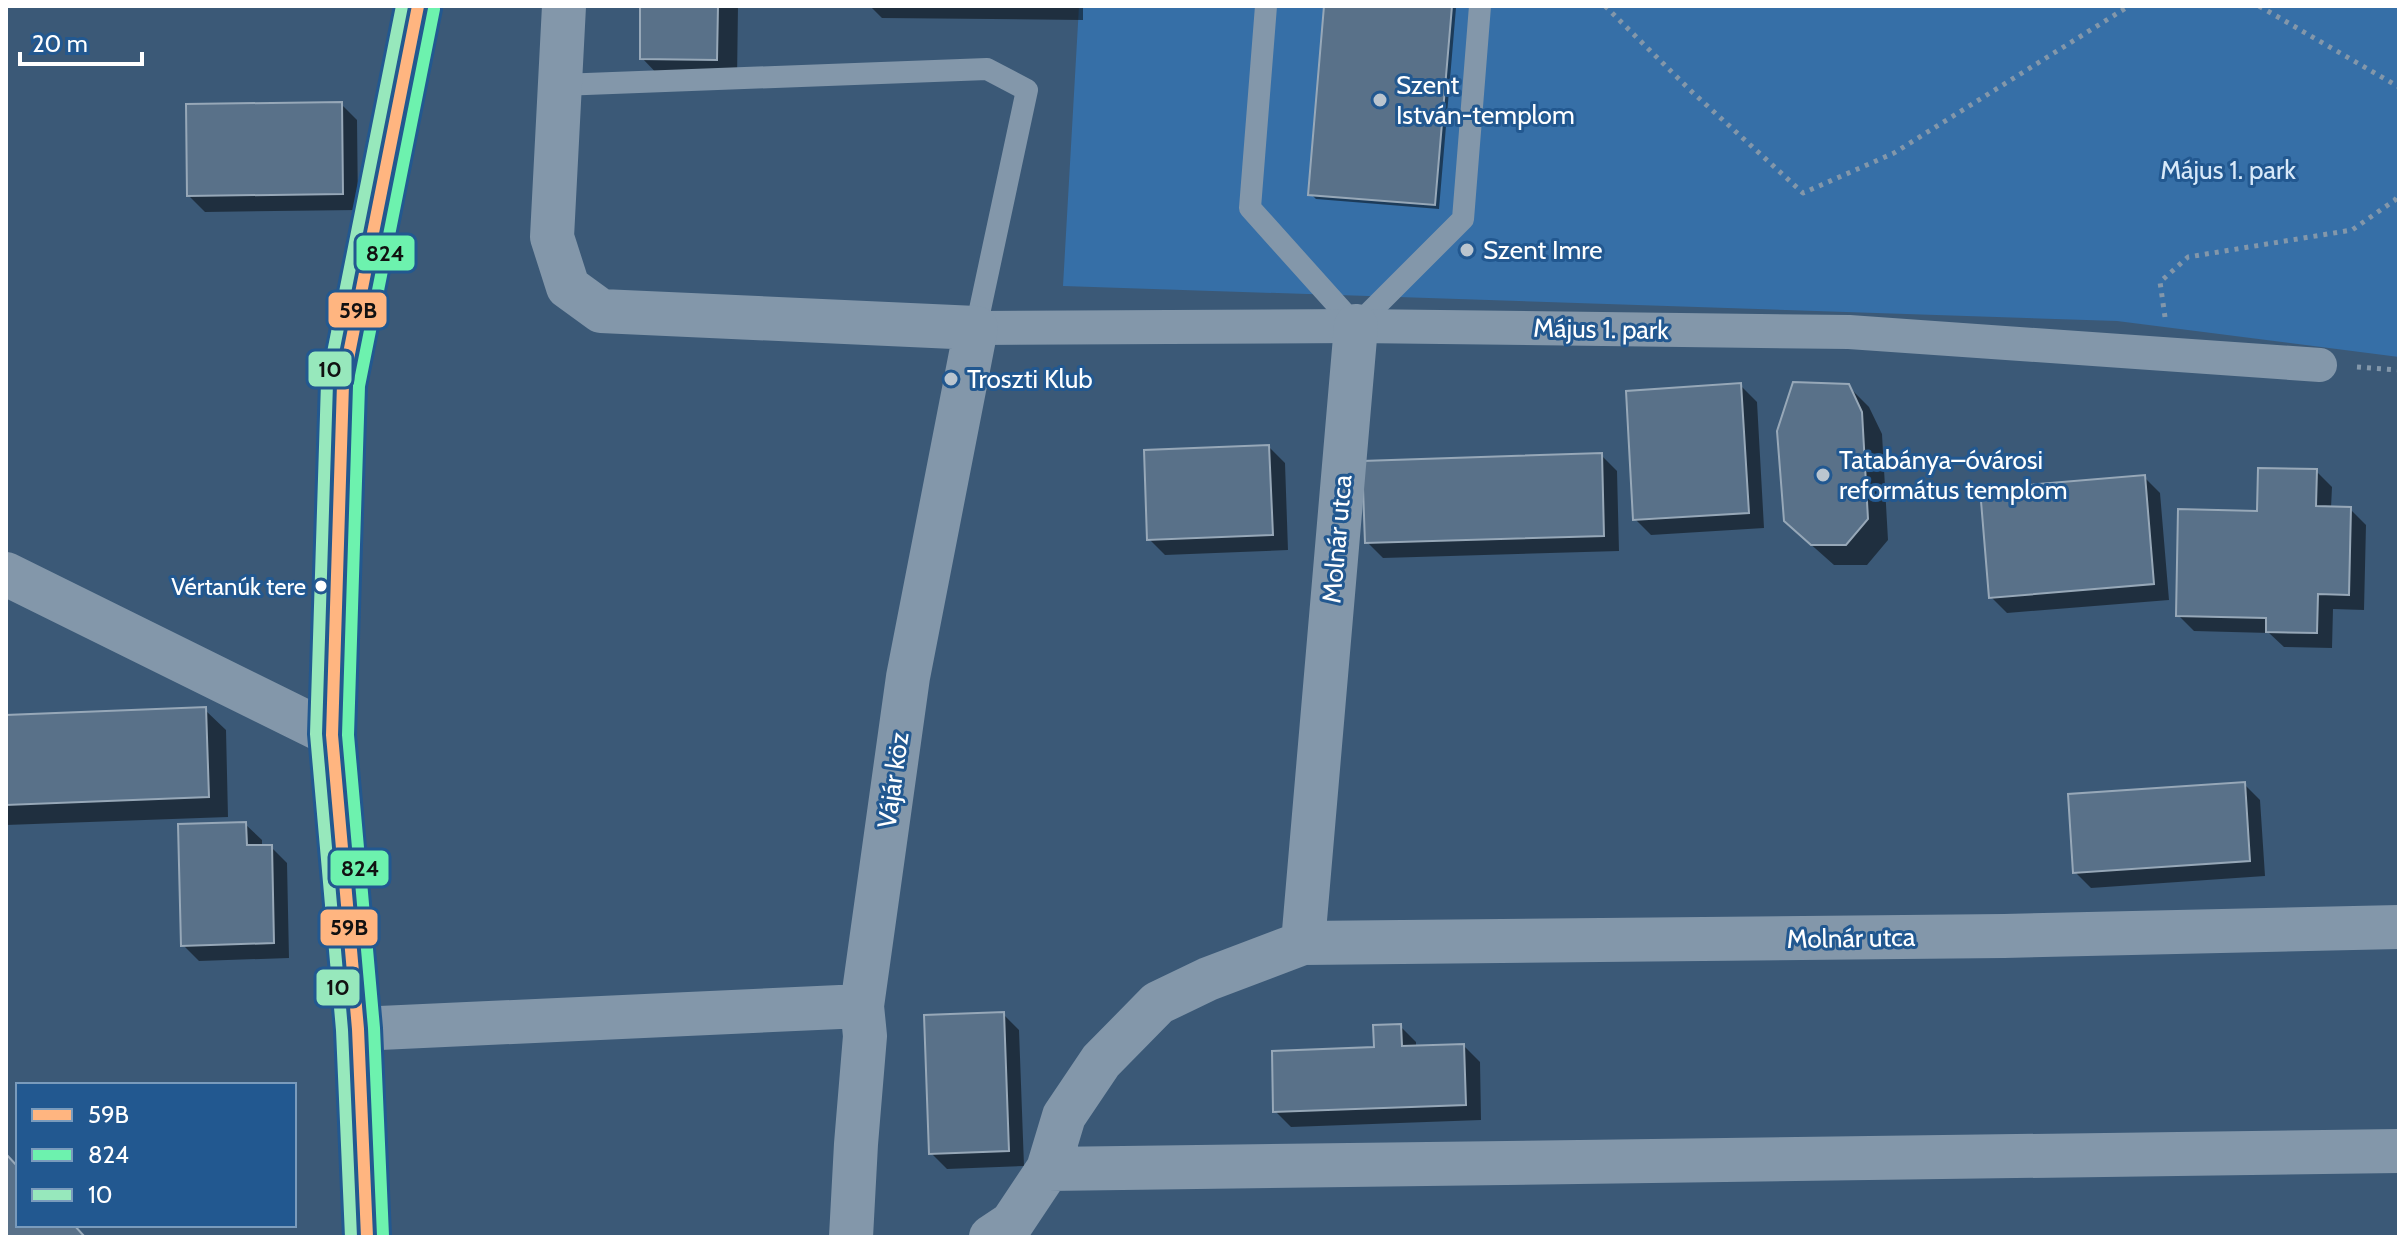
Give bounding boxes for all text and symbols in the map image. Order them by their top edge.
scale bar [20,16,142,66]
text: 20 m [32,29,88,58]
place label: Szent István-templom [1396,69,1575,131]
marker: Szent István-templom [1371,91,1389,109]
park label: Május 1. park [2160,154,2296,186]
line badge: 824 [355,234,416,272]
place label: Szent Imre [1483,234,1602,266]
text: 824 [366,240,404,267]
marker: Szent Imre [1458,241,1476,259]
line badge: 59B [327,291,388,329]
text: 59B [339,297,377,324]
street label: Május 1. park [1533,312,1669,346]
line badge: 10 [307,350,353,388]
text: 10 [318,356,342,383]
place label: Troszti Klub [967,363,1093,395]
marker: Troszti Klub [942,370,960,388]
place label: Tatabánya–óvárosi református templom [1839,444,2067,506]
marker: Tatabánya–óvárosi református templom [1814,466,1832,484]
street label: Molnár utca [1315,473,1359,605]
place label: Vértanúk tere [171,572,306,601]
marker: Vértanúk tere [313,578,329,594]
street label: Vájár köz [870,730,916,830]
line badge: 824 [329,849,390,887]
text: 824 [341,855,379,882]
line badge: 59B [319,908,379,947]
text: 59B [330,914,368,941]
street label: Molnár utca [1786,921,1916,955]
line badge: 10 [315,968,361,1007]
text: 10 [326,974,350,1001]
legend [16,1083,296,1227]
text: 59B [88,1100,129,1129]
text: 824 [88,1140,129,1169]
text: 10 [88,1180,113,1209]

